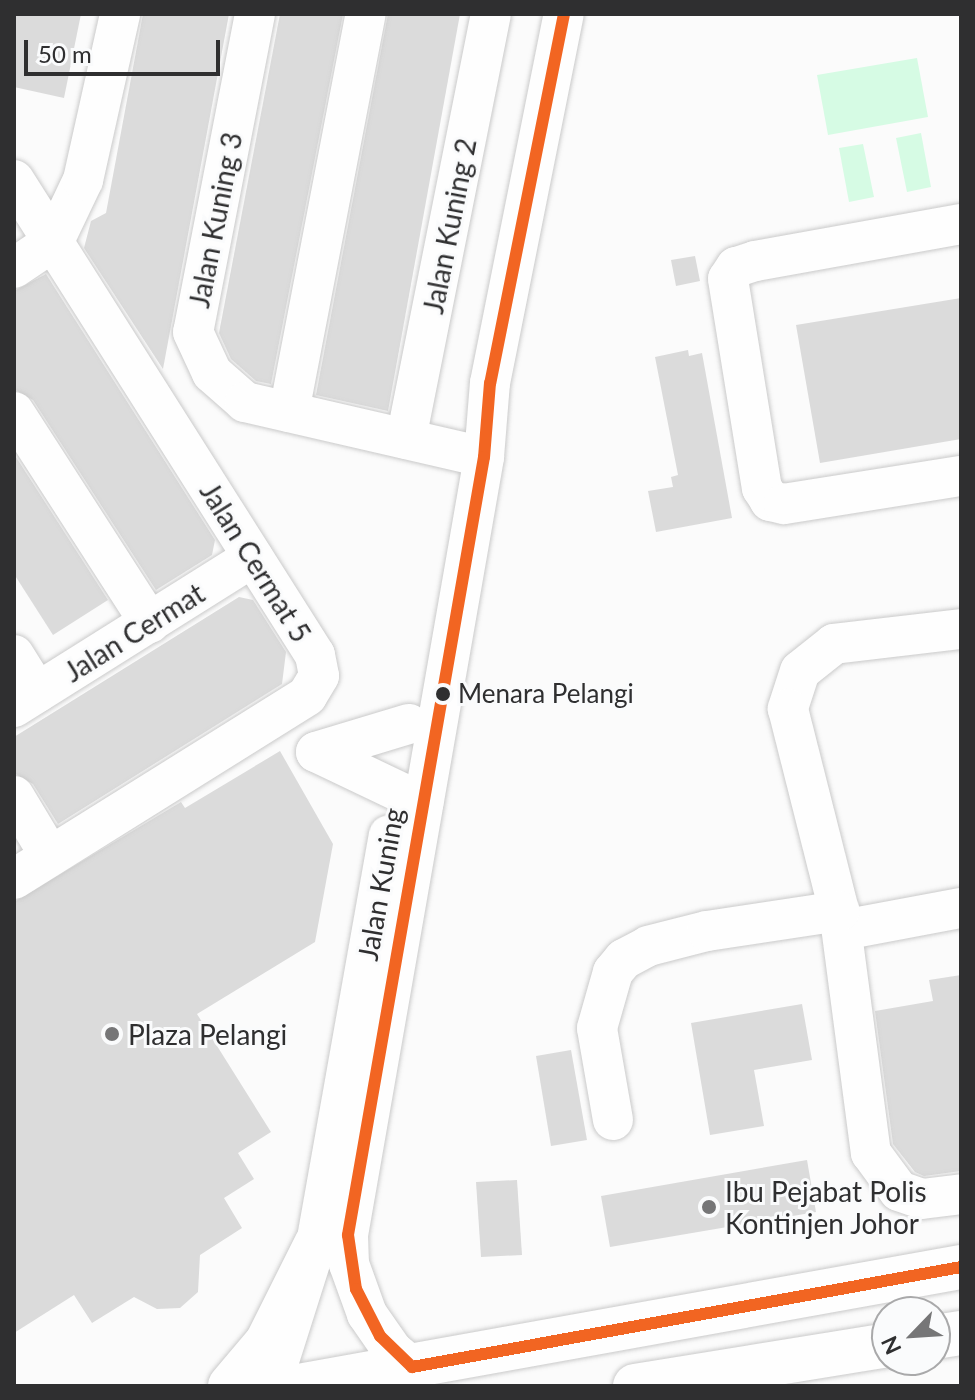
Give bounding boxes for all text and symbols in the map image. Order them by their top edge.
scale bar [28,24,224,74]
text: 50 m [38,39,92,68]
street label: Jalan Kuning 3 [182,129,248,311]
street label: Jalan Kuning 2 [416,135,482,317]
street label: Jalan Cermat 5 [194,476,318,648]
street label: Jalan Cermat [58,576,210,688]
place label: Menara Pelangi [458,678,634,710]
marker: Menara Pelangi [435,686,451,702]
street label: Jalan Kuning [350,805,410,963]
place label: Plaza Pelangi [128,1017,287,1051]
marker: Plaza Pelangi [103,1025,121,1043]
place label: Ibu Pejabat Polis Kontinjen Johor [725,1174,927,1240]
marker: Ibu Pejabat Polis Kontinjen Johor [700,1198,718,1216]
north arrow [871,1296,951,1376]
text: N [875,1332,906,1359]

